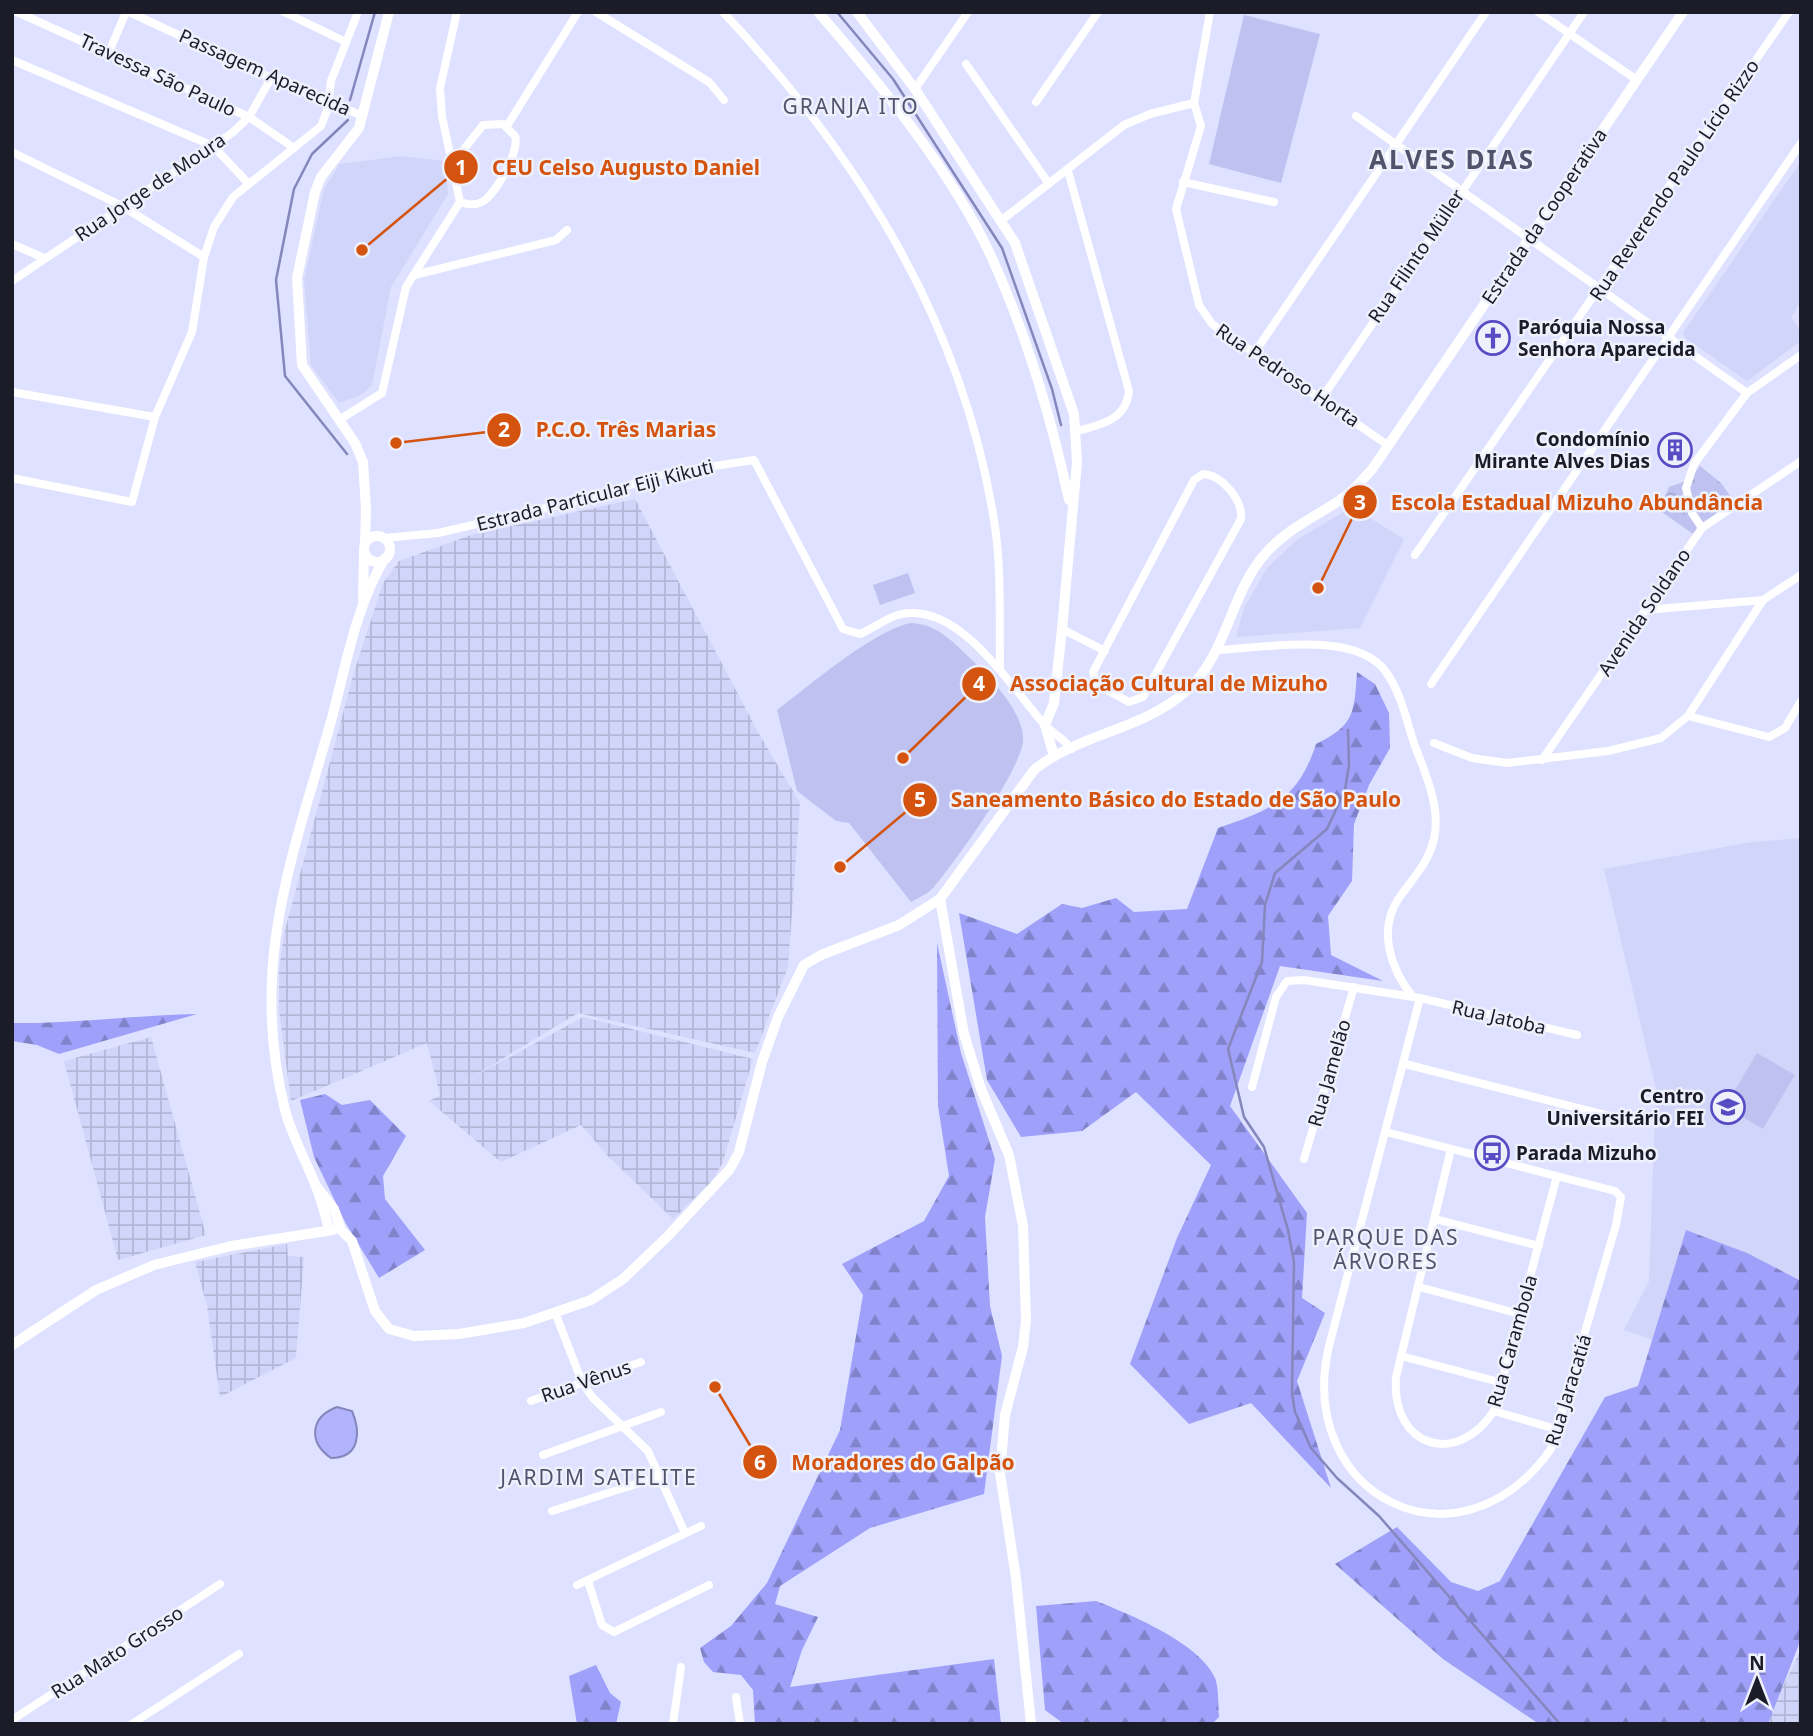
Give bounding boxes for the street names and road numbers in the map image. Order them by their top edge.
street label: Passagem Aparecida [175,22,355,122]
street label: Travessa São Paulo [76,27,240,123]
street label: Rua Reverendo Paulo Lício Rizzo [1583,54,1765,306]
street label: Estrada da Cooperativa [1475,123,1613,309]
street label: Rua Jorge de Moura [69,127,231,247]
street label: Rua Filinto Müller [1362,184,1471,328]
street label: Rua Pedroso Horta [1211,317,1365,433]
street label: Estrada Particular Eiji Kikuti [474,453,716,537]
street label: Avenida Soldano [1592,543,1696,681]
street label: Rua Jatoba [1449,994,1549,1040]
street label: Rua Jamelão [1301,1016,1357,1130]
street label: Rua Carambola [1481,1272,1543,1410]
street label: Rua Jaracatiá [1539,1331,1597,1449]
street label: Rua Vênus [538,1353,634,1409]
street label: Rua Mato Grosso [46,1599,188,1705]

